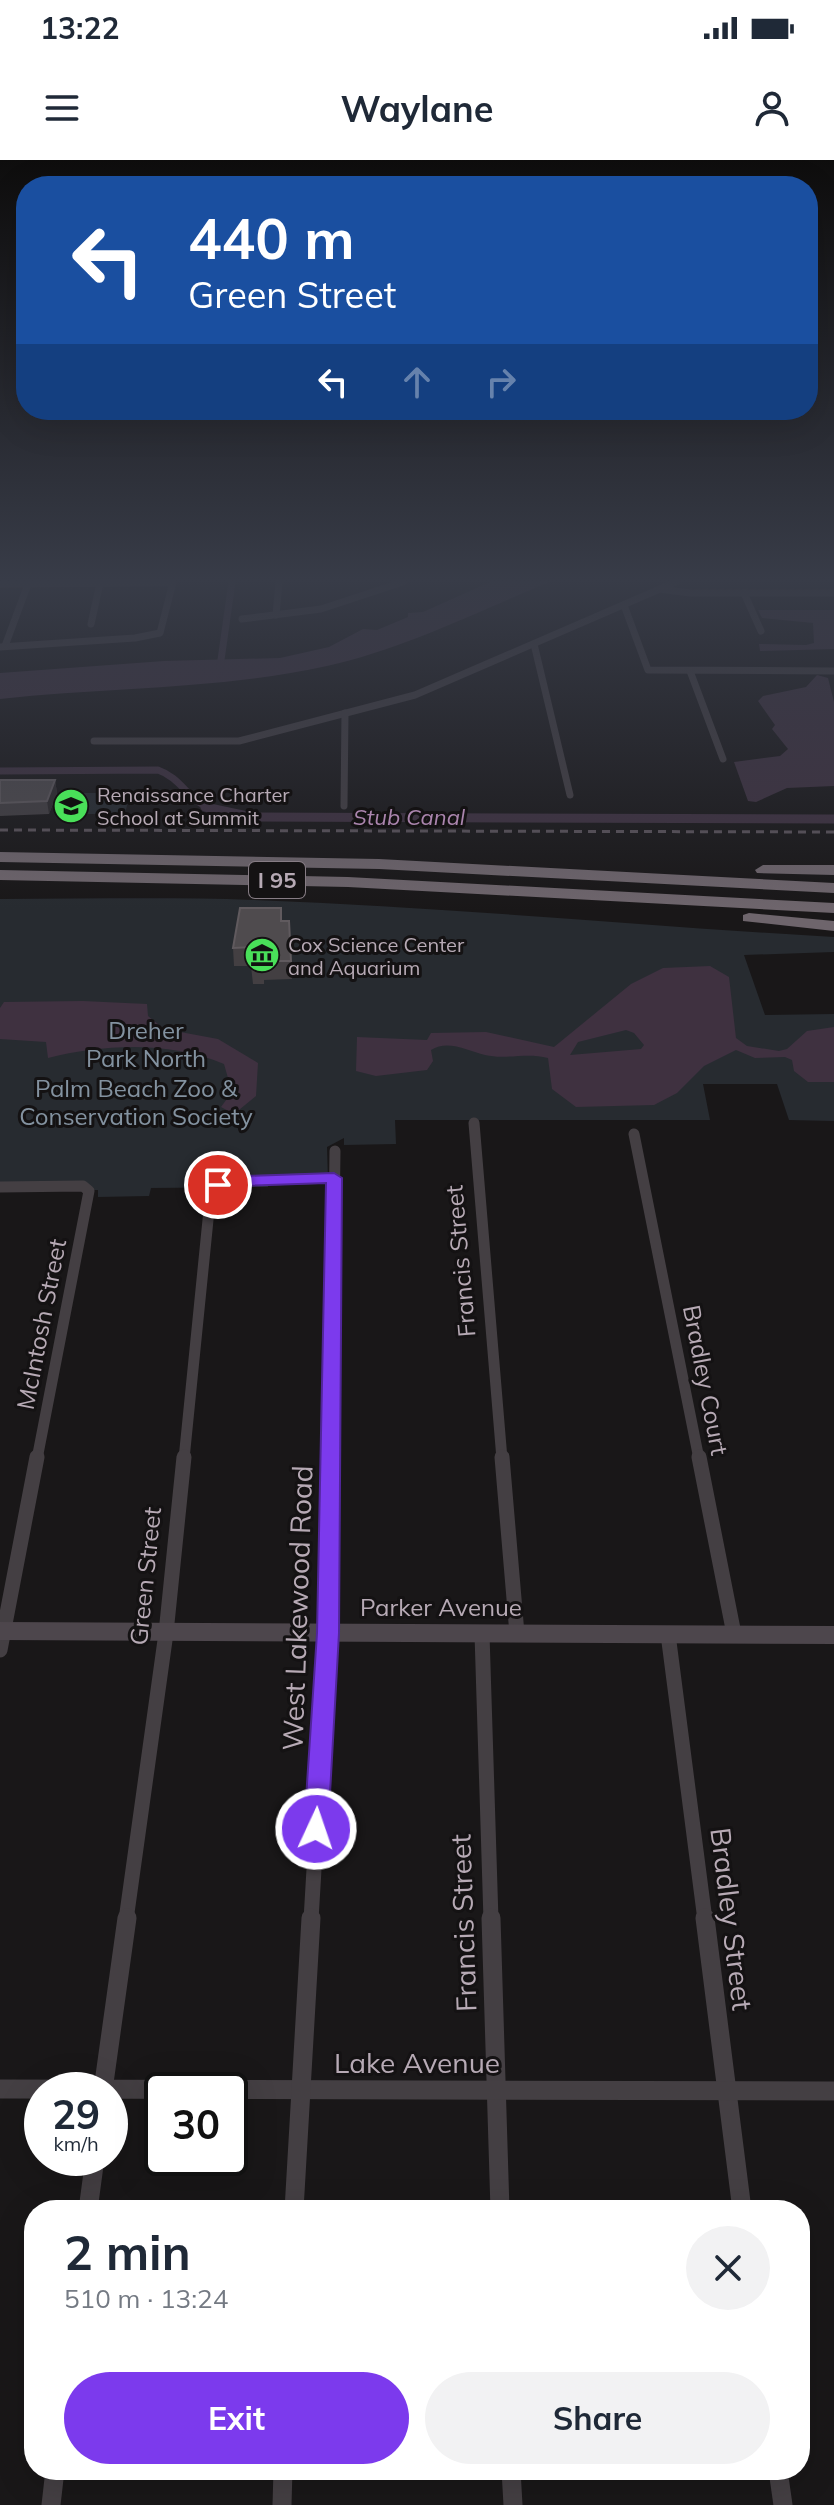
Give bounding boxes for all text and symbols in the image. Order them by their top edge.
text: 13:22 [40,9,119,47]
icon: menu [40,86,84,130]
text: Waylane [340,86,494,131]
icon: person [750,86,794,130]
text: 440 m [188,203,355,273]
icon: left [56,208,160,312]
text: Green Street [188,272,396,317]
icon: left [311,360,355,404]
icon: ahead [395,360,439,404]
icon: right [479,360,523,404]
place label: Renaissance Charter School at Summit [97,782,290,830]
school or university icon: Renaissance Charter School at Summit [52,787,90,825]
water label: Stub Canal [353,803,466,831]
road number: I 95 [249,862,305,898]
place label: Cox Science Center and Aquarium [288,932,465,980]
museum icon: Cox Science Center and Aquarium [243,936,281,974]
park label: Dreher Park North [86,1015,206,1073]
park label: Palm Beach Zoo & Conservation Society [19,1073,253,1131]
pin [184,1151,252,1219]
icon: arrive [196,1163,240,1207]
street label: Francis Street [438,1184,482,1338]
street label: McIntosh Street [10,1236,72,1412]
street label: Bradley Court [677,1302,735,1458]
street label: West Lakewood Road [275,1465,319,1751]
street label: Green Street [123,1505,167,1647]
street label: Parker Avenue [360,1592,522,1622]
position arrow [274,1787,358,1871]
street label: Bradley Street [703,1826,761,2013]
street label: Francis Street [442,1833,484,2012]
street label: Lake Avenue [334,2045,500,2080]
speed limit sign: 30 [144,2072,248,2176]
text: 29 [52,2089,100,2139]
text: km/h [53,2131,99,2156]
text: 2 min [64,2222,191,2282]
button: close [686,2226,770,2310]
text: 510 m · 13:24 [64,2282,228,2315]
button: Exit [64,2372,409,2464]
button: Share [425,2372,770,2464]

